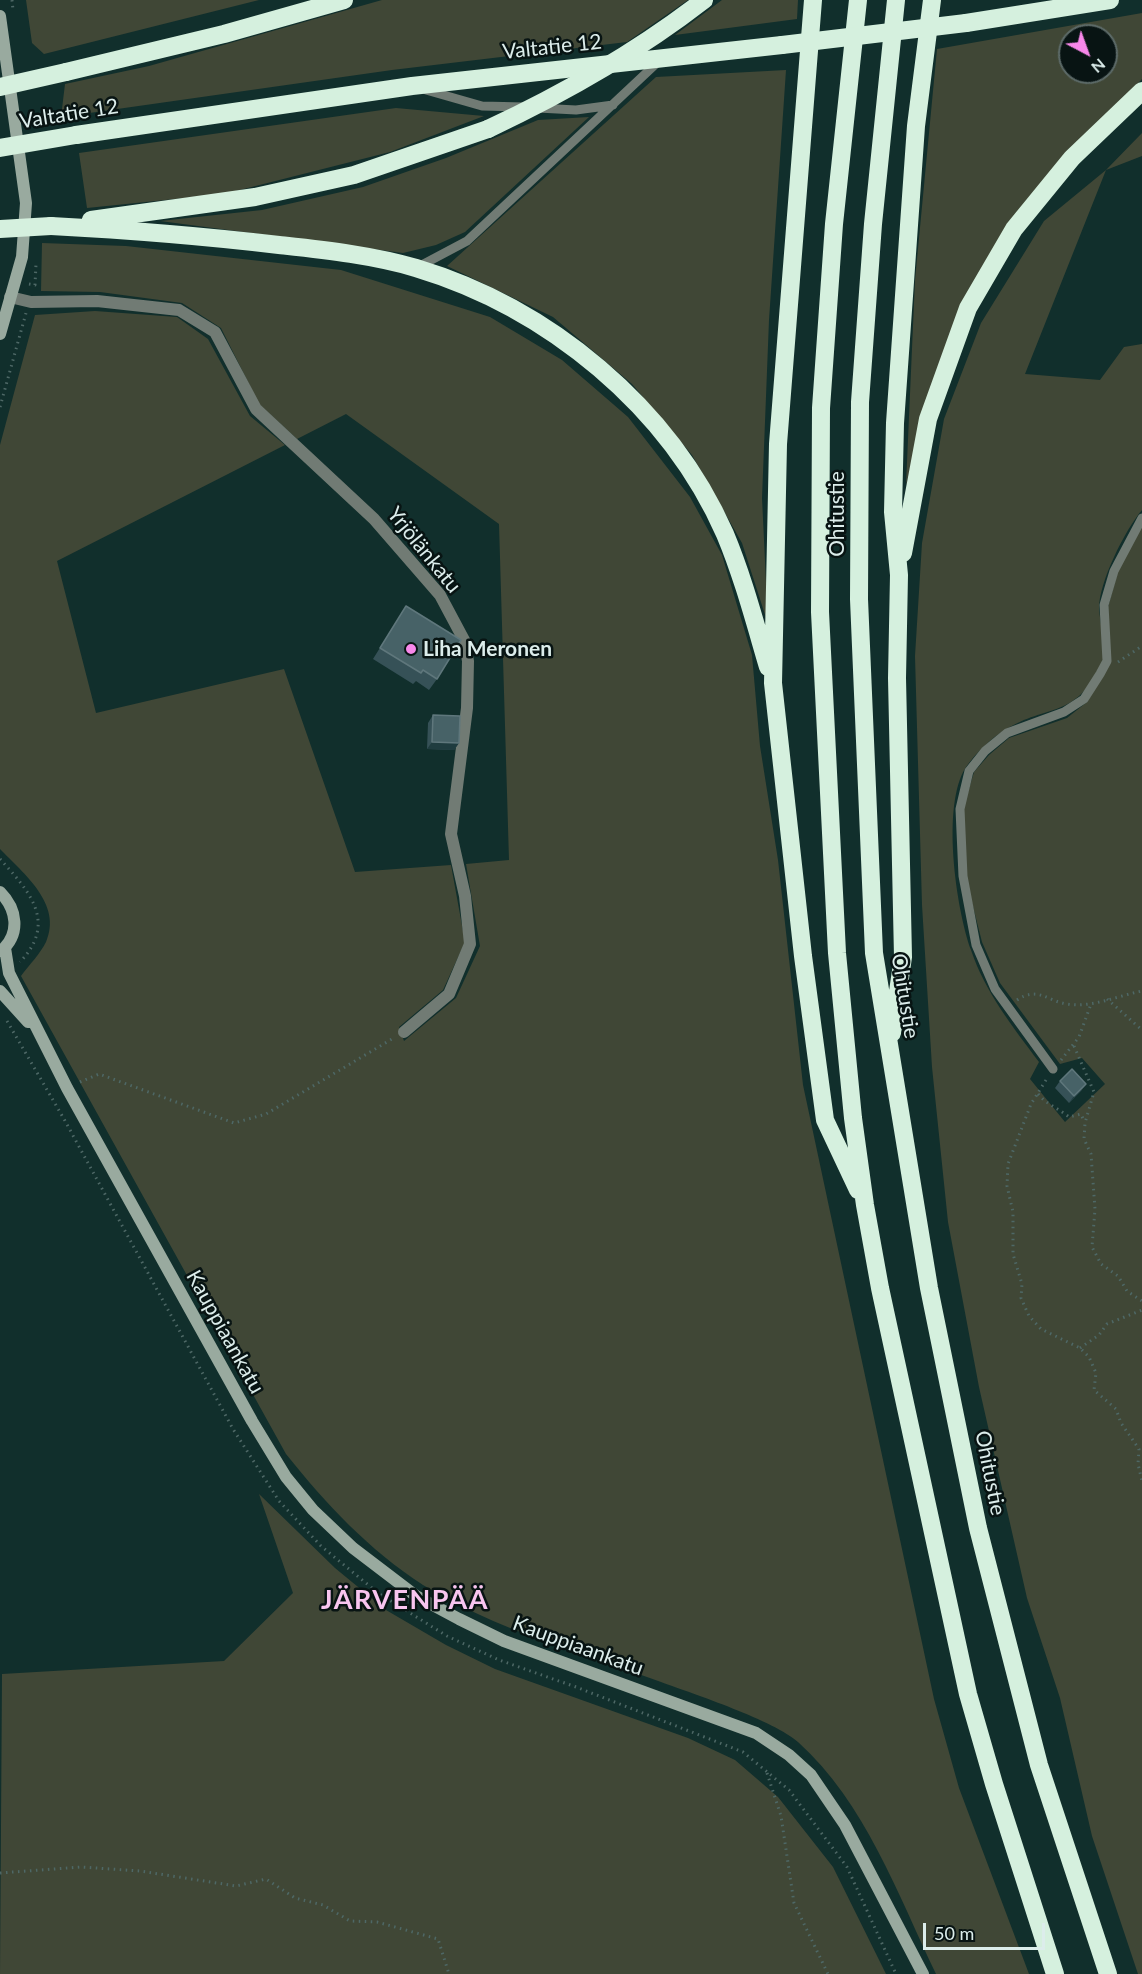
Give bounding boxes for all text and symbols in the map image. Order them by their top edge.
north arrow [1058,24,1118,84]
street label: Valtatie 12 [501,29,603,65]
text: N [1088,55,1110,78]
street label: Valtatie 12 [18,94,120,134]
street label: Ohitustie [824,471,850,557]
street label: Yrjölänkatu [382,502,466,598]
place label: Liha Meronen [423,636,552,662]
marker: Liha Meronen [404,642,418,656]
street label: Ohitustie [886,952,924,1040]
street label: Kauppiaankatu [181,1266,269,1398]
street label: Ohitustie [969,1429,1011,1517]
district label: JÄRVENPÄÄ [321,1584,489,1616]
street label: Kauppiaankatu [509,1611,647,1681]
scale bar [926,1911,1048,1949]
text: 50 m [934,1922,974,1944]

